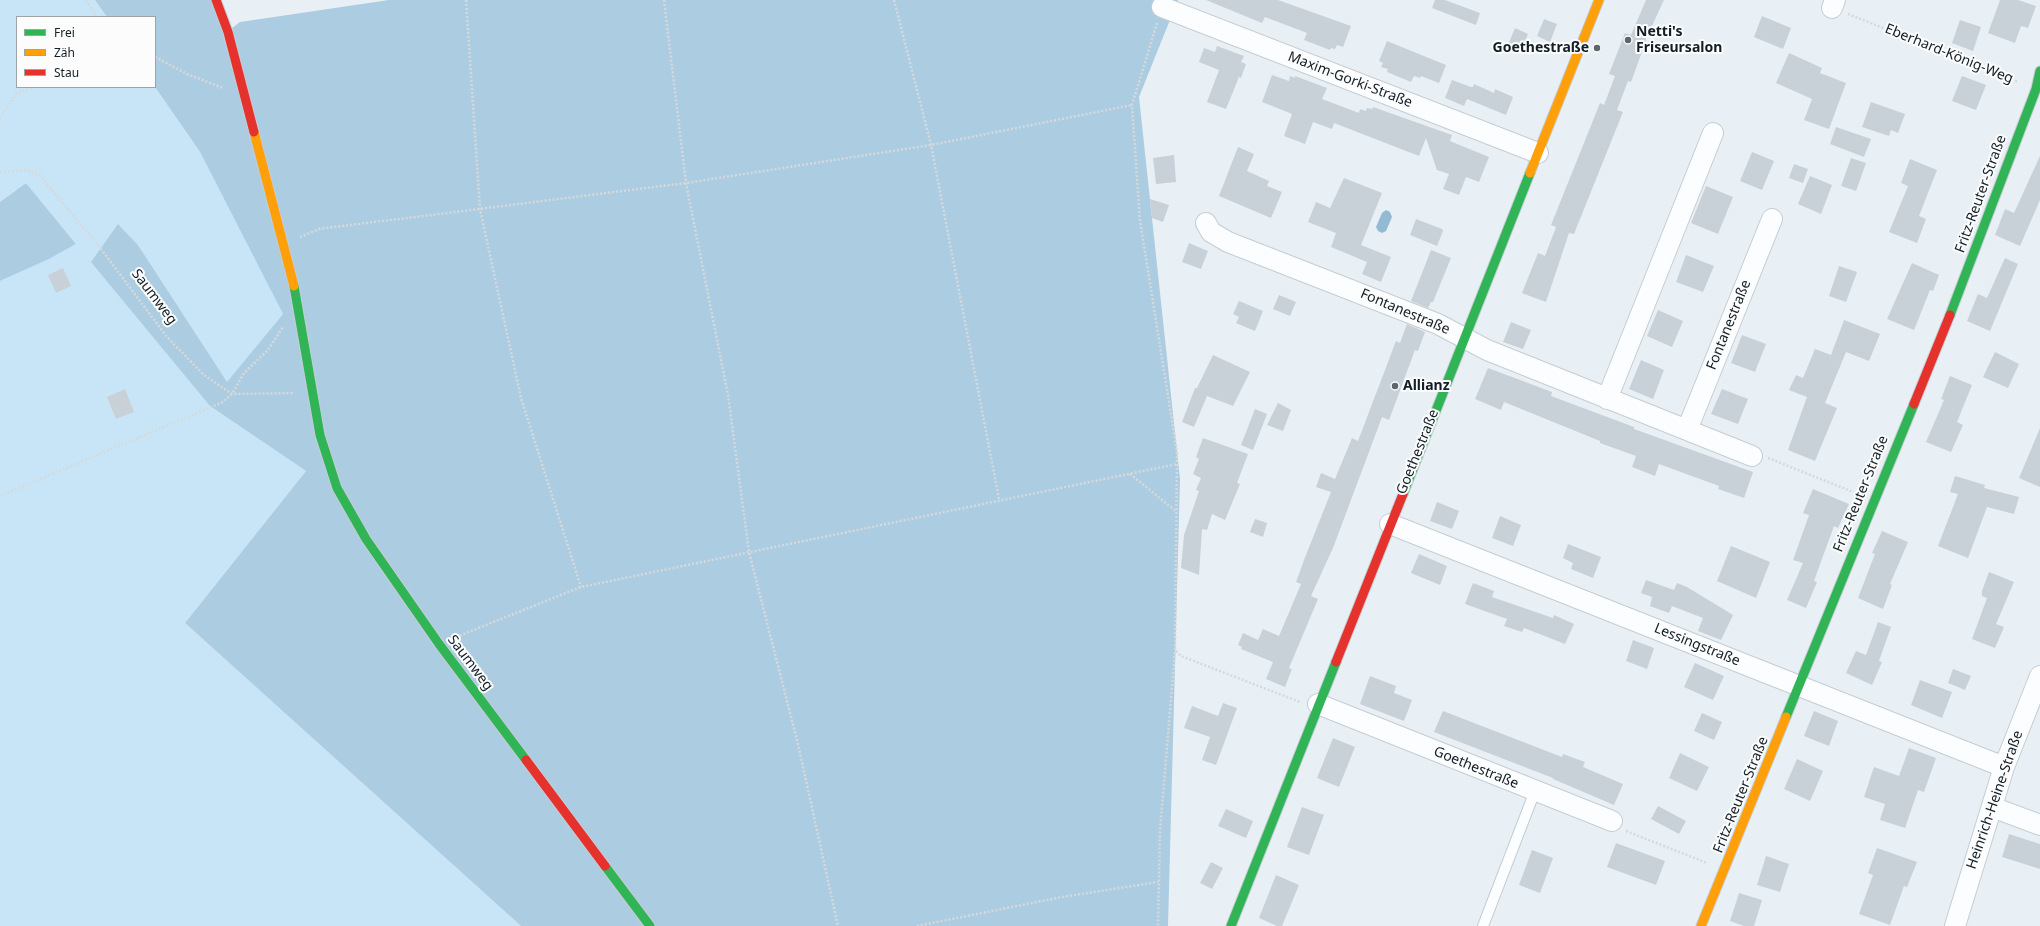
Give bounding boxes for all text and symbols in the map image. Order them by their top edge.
legend [16,16,156,88]
street label: Eberhard-König-Weg [1882,21,2016,87]
text: Frei [54,24,75,41]
place label: Netti's Friseursalon [1636,24,1722,56]
marker: Netti's Friseursalon [1623,35,1633,45]
place label: Goethestraße [1493,40,1589,56]
marker: Goethestraße [1592,43,1602,53]
text: Zäh [54,44,75,61]
street label: Maxim-Gorki-Straße [1285,48,1415,112]
text: Stau [54,64,79,81]
street label: Fritz-Reuter-Straße [1952,133,2010,255]
street label: Saumweg [128,266,180,328]
street label: Fontanestraße [1703,277,1755,373]
street label: Fontanestraße [1358,286,1452,338]
place label: Allianz [1403,378,1450,394]
marker: Allianz [1390,381,1400,391]
street label: Goethestraße [1393,407,1443,497]
street label: Fritz-Reuter-Straße [1830,433,1892,555]
street label: Lessingstraße [1651,620,1743,670]
street label: Saumweg [444,632,496,694]
street label: Heinrich-Heine-Straße [1963,728,2027,872]
street label: Fritz-Reuter-Straße [1710,734,1772,856]
street label: Goethestraße [1431,743,1521,793]

